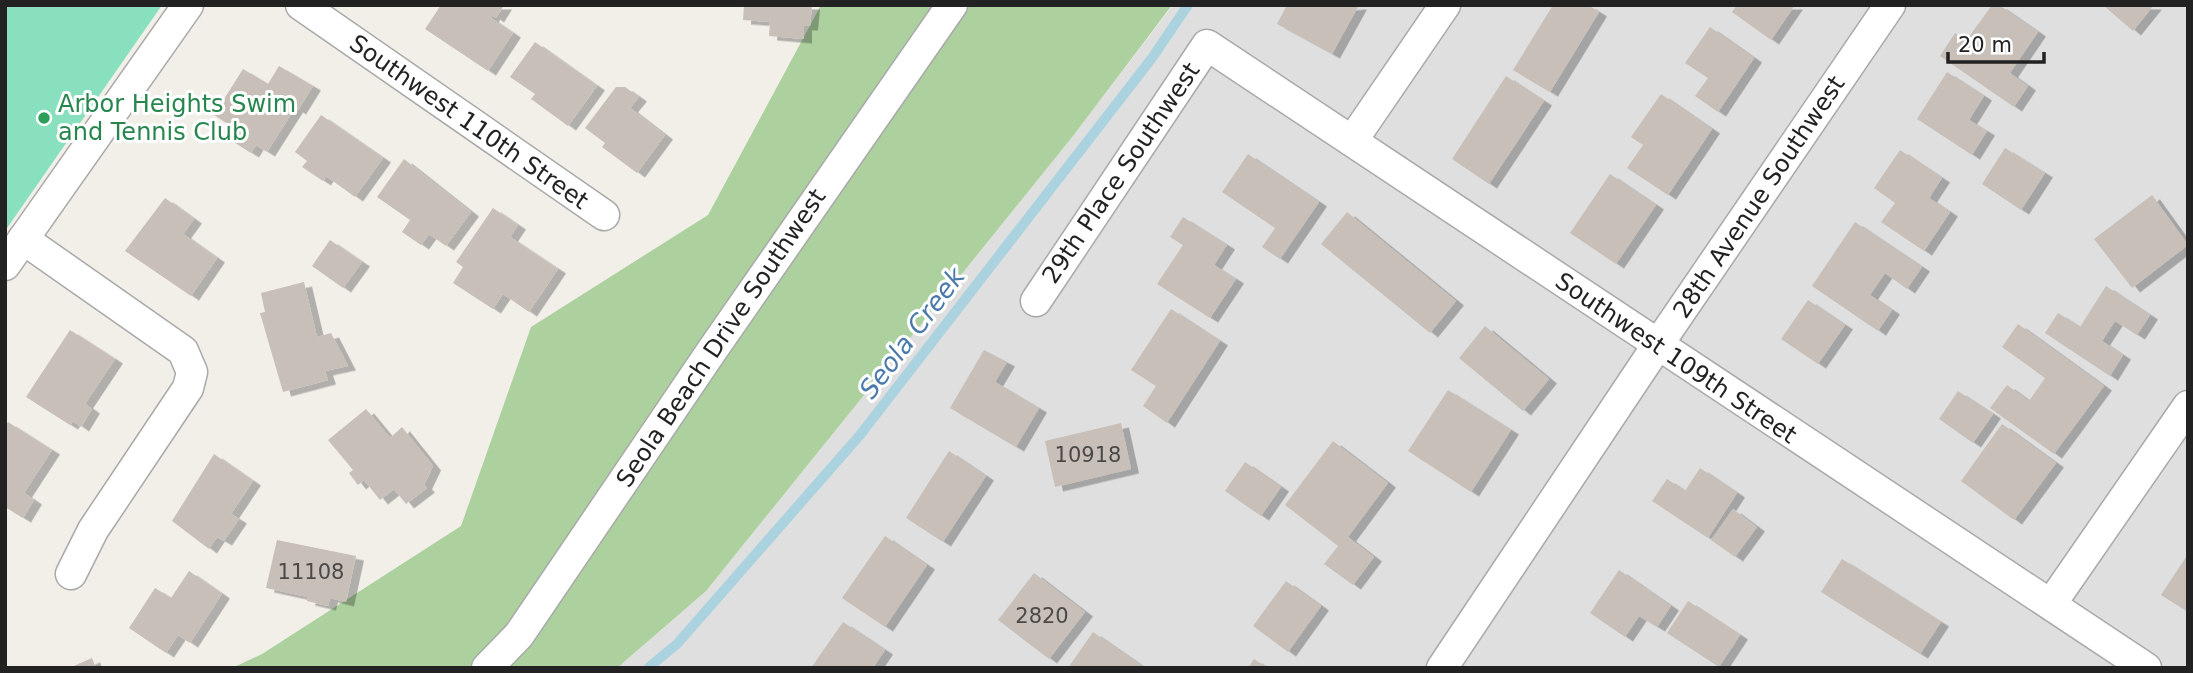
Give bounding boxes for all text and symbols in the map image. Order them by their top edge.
scale bar [1948,21,2044,65]
street label: Southwest 110th Street [344,29,594,215]
text: 20 m [1958,33,2012,57]
street label: 29th Place Southwest [1037,57,1205,289]
street label: 28th Avenue Southwest [1668,71,1850,323]
place label: Arbor Heights Swim and Tennis Club [58,90,296,146]
marker: Arbor Heights Swim and Tennis Club [36,110,52,126]
street label: Seola Beach Drive Southwest [611,184,831,492]
water label: Seola Creek [853,261,971,404]
street label: Southwest 109th Street [1550,267,1802,449]
house number: 10918 [1055,443,1121,467]
house number: 11108 [278,560,344,584]
house number: 2820 [1015,604,1069,628]

